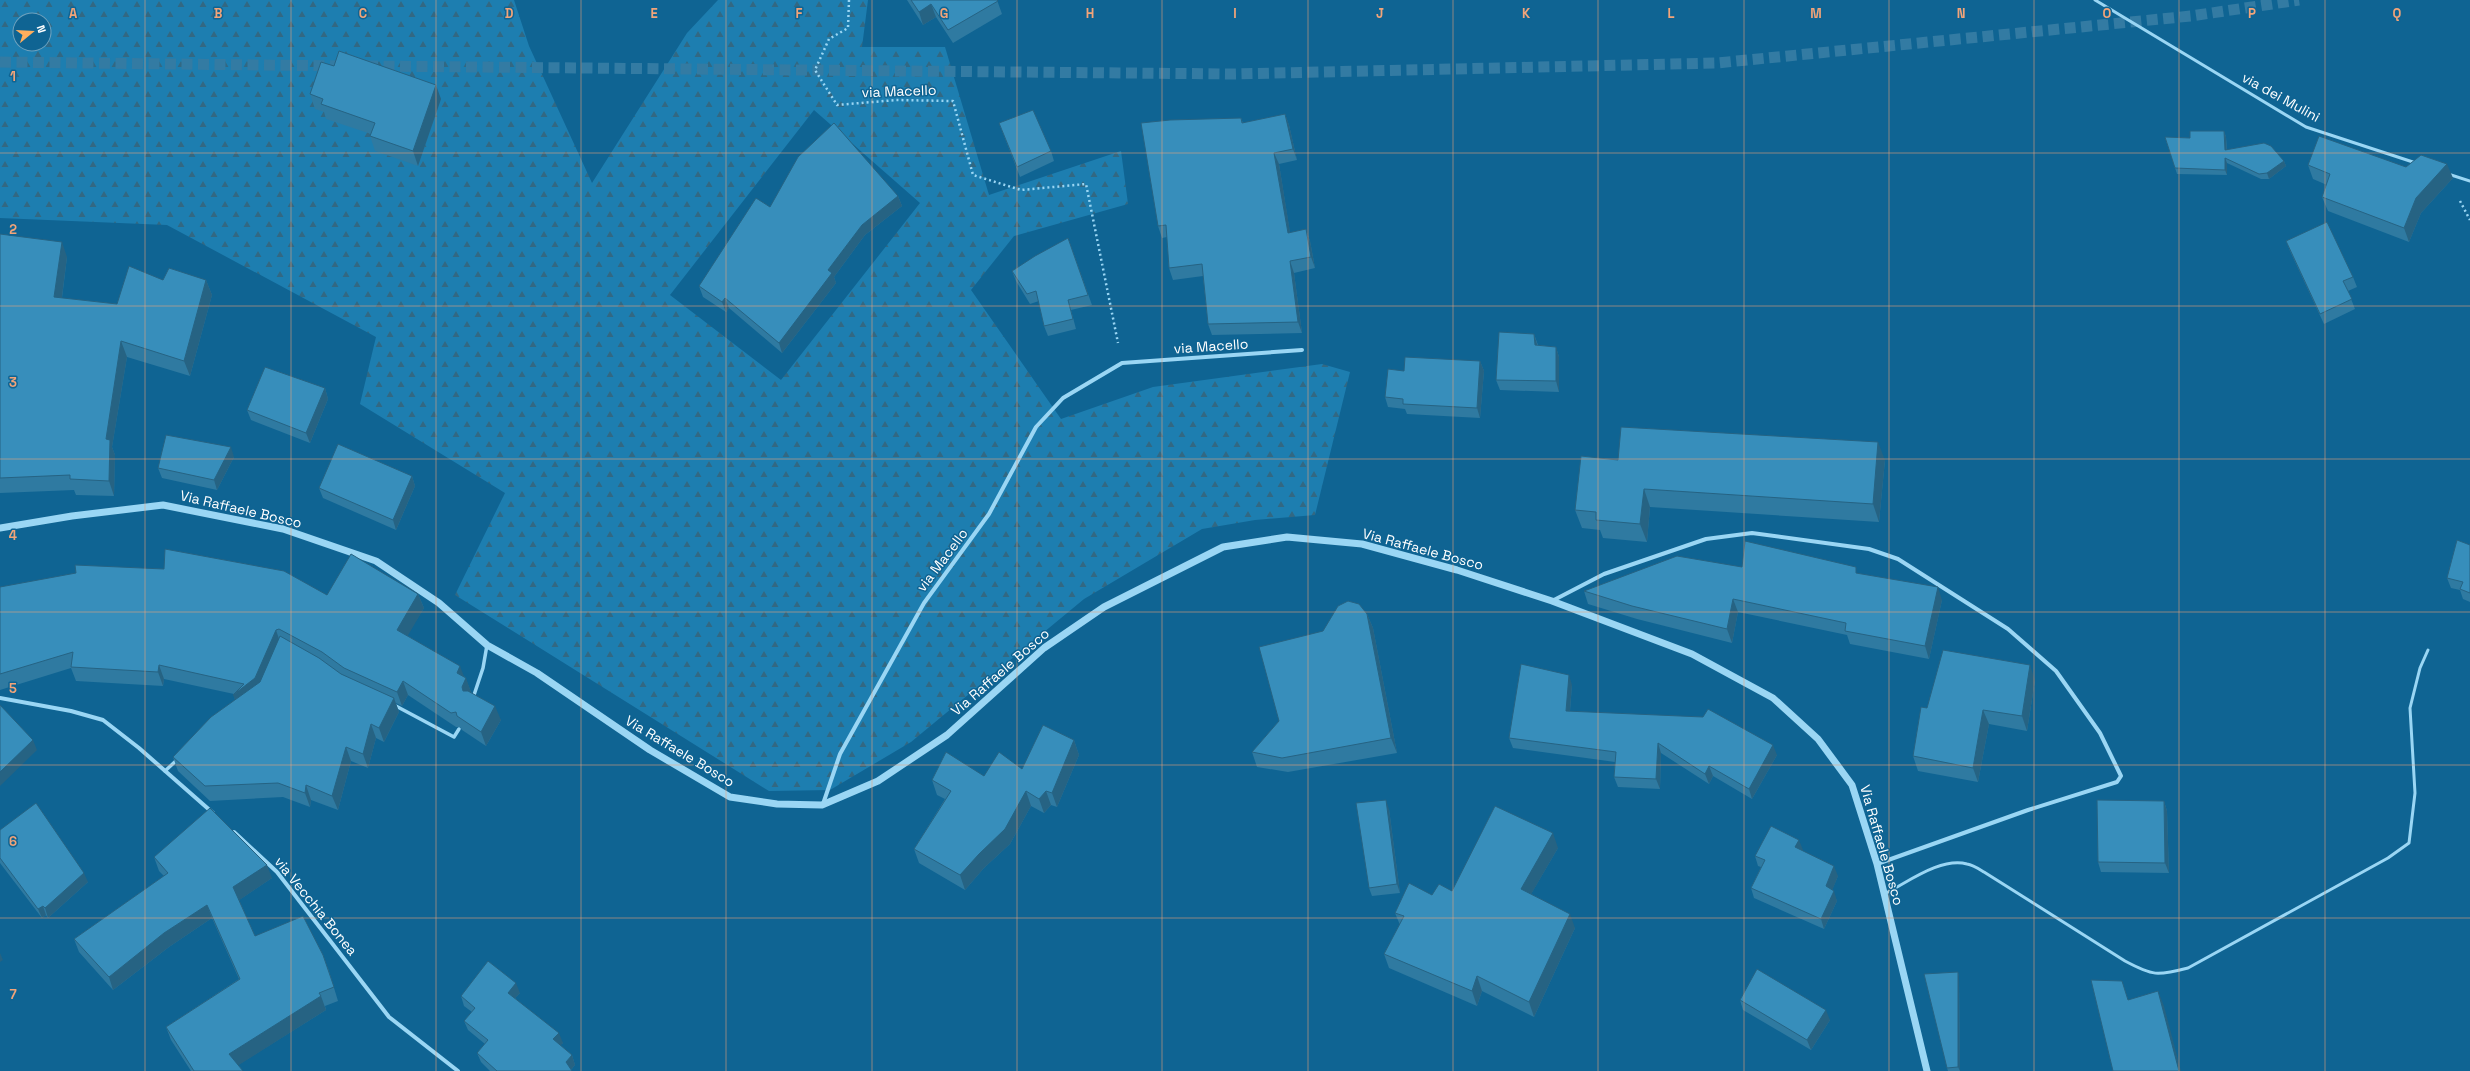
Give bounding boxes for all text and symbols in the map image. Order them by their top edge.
text: A [69,5,78,22]
text: B [214,5,223,22]
text: C [359,5,367,22]
text: D [505,5,514,22]
text: E [650,5,658,22]
text: F [796,5,803,22]
text: G [940,5,948,22]
text: H [1086,5,1094,22]
text: I [1233,5,1237,22]
text: J [1376,5,1384,22]
text: K [1522,5,1531,22]
text: L [1667,5,1675,22]
text: M [1810,5,1822,22]
text: N [1957,5,1965,22]
text: O [2103,5,2112,22]
text: P [2248,5,2256,22]
text: Q [2393,5,2402,22]
north arrow [12,12,52,52]
text: N [34,23,49,35]
text: 1 [10,68,16,85]
street label: via dei Mulini [2239,68,2323,126]
street label: via Macello [861,81,937,101]
text: 2 [9,221,17,238]
street label: via Macello [1173,334,1249,358]
text: 3 [9,374,17,391]
street label: Via Raffaele Bosco [178,486,304,532]
street label: Via Raffaele Bosco [1361,524,1485,574]
street label: via Macello [912,525,972,595]
text: 4 [9,527,17,544]
street label: Via Raffaele Bosco [947,624,1053,720]
text: 5 [9,680,17,697]
street label: Via Raffaele Bosco [622,711,738,791]
street label: Via Raffaele Bosco [1856,783,1908,907]
text: 6 [9,833,17,850]
street label: via Vecchia Bonea [271,853,361,959]
text: 7 [9,986,17,1003]

